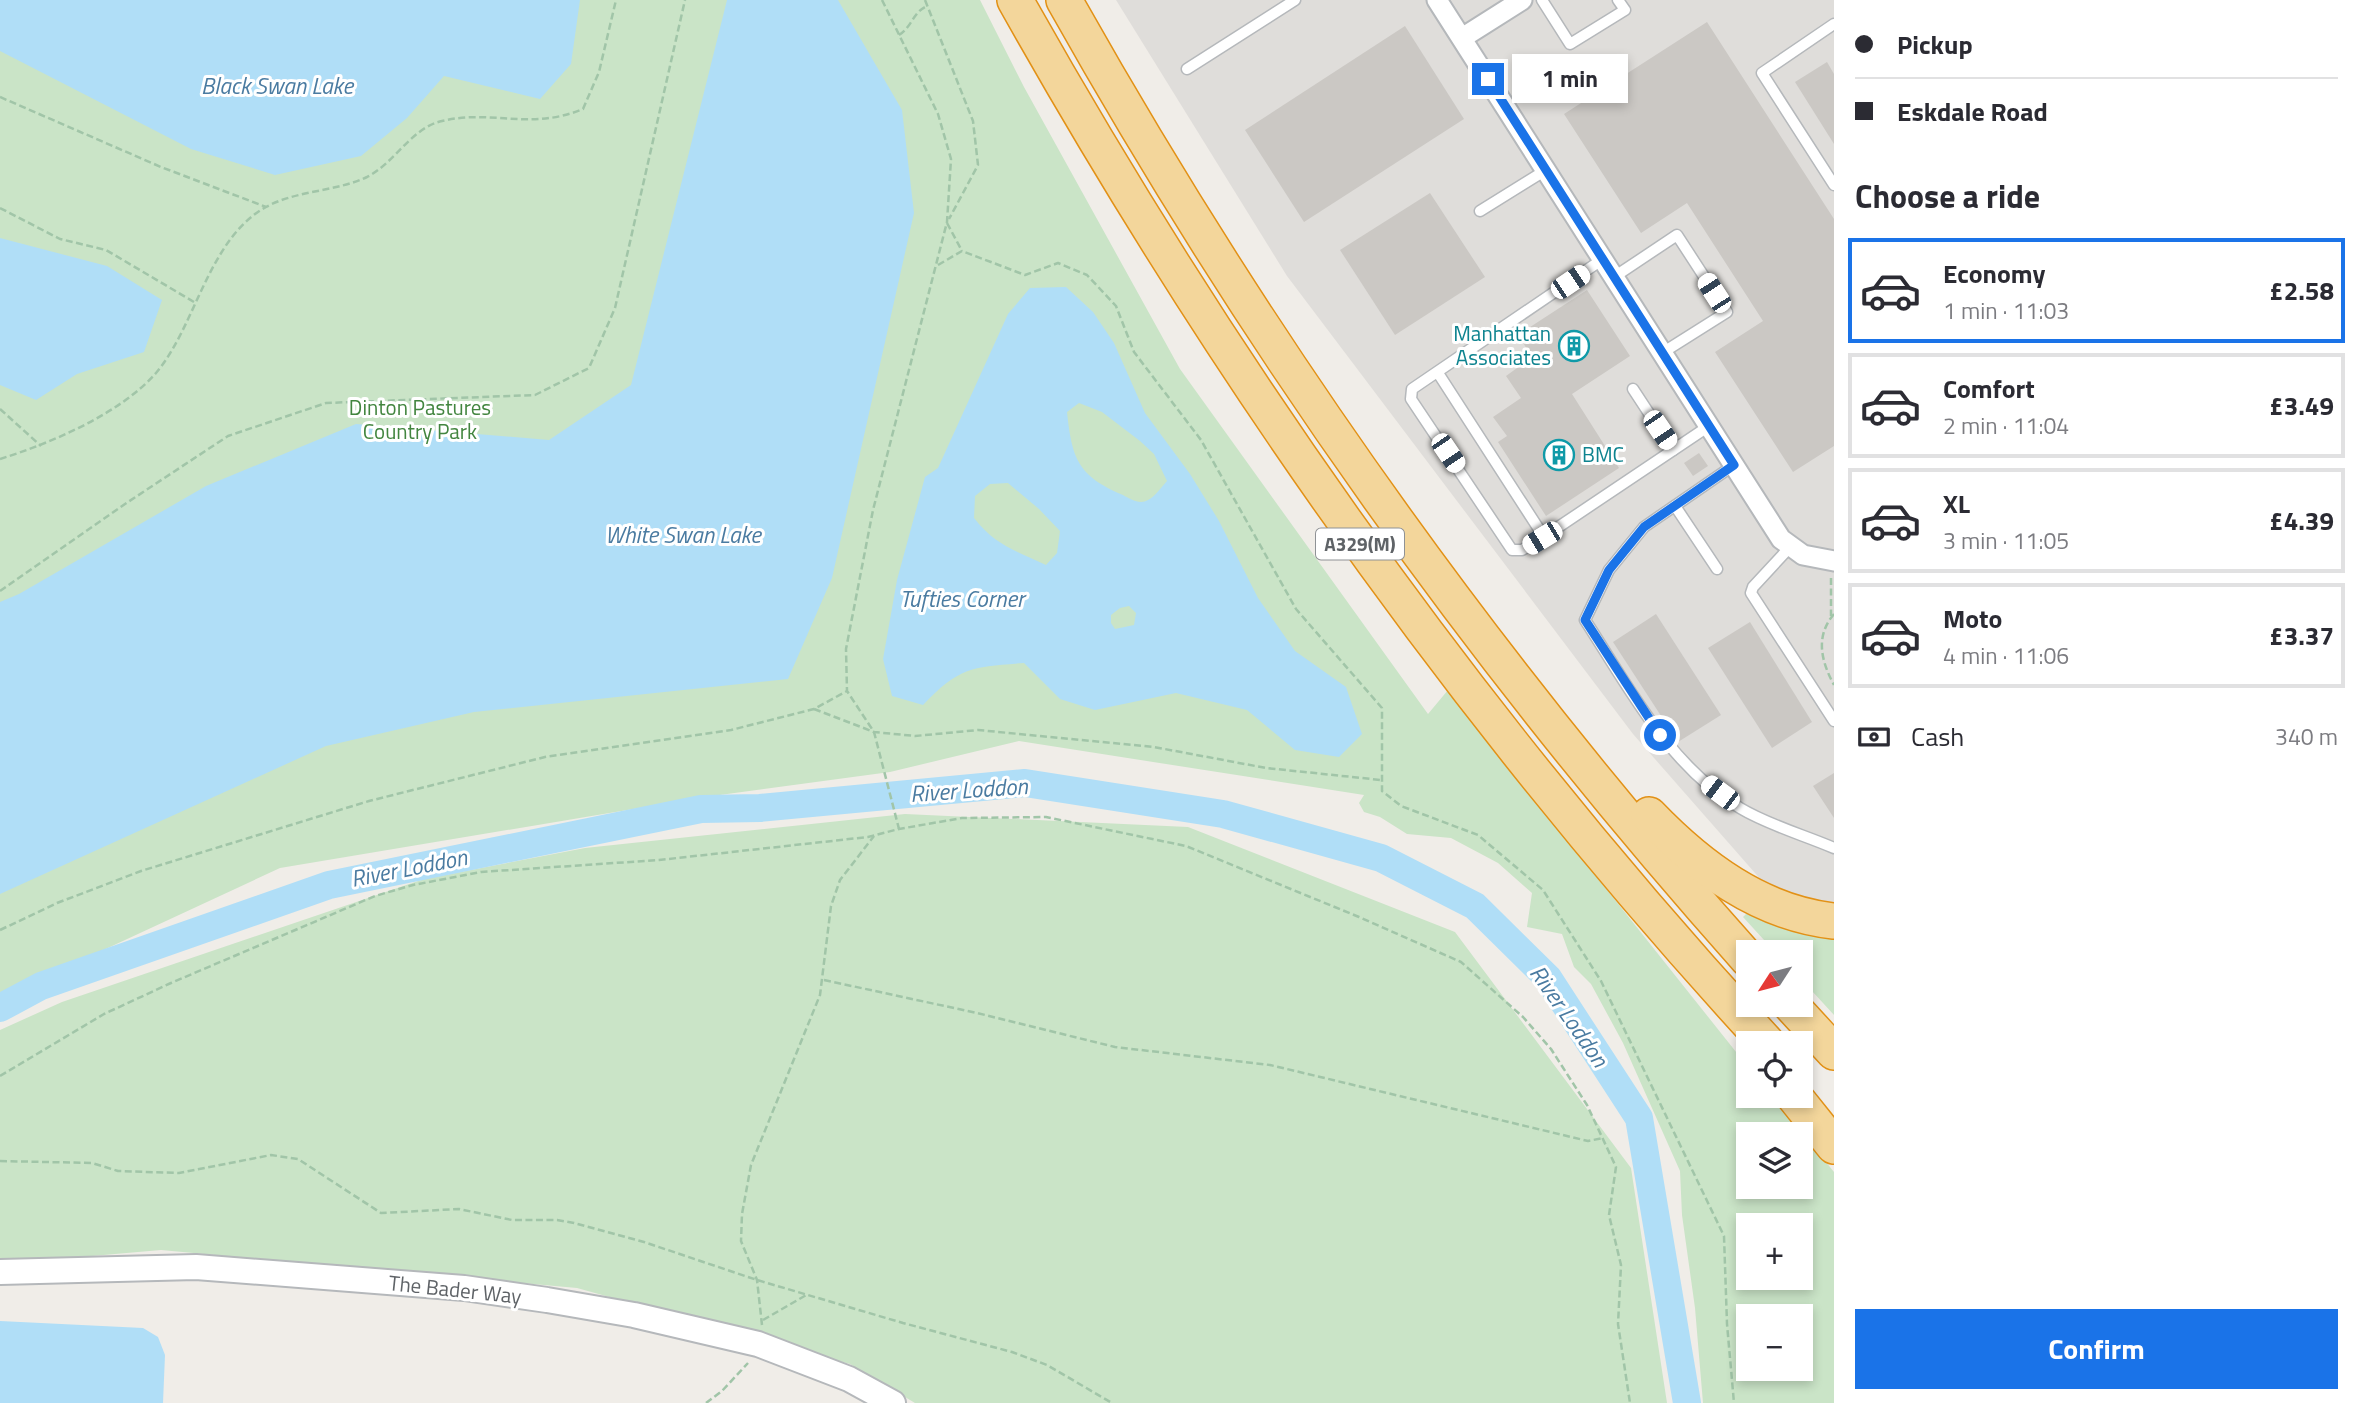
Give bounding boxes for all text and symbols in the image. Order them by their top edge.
text: Pickup [1897,25,1973,64]
callout: 1 min [1512,55,1628,104]
text: 1 min [1542,61,1598,96]
route end [1472,63,1504,95]
water label: Black Swan Lake [201,68,354,103]
text: Eskdale Road [1897,92,2048,131]
text: Choose a ride [1855,172,2040,220]
text: Economy [1943,254,2045,293]
icon: car [1859,259,1922,322]
car [1547,262,1594,302]
car [1694,270,1735,316]
text: £2.58 [2269,271,2334,310]
text: 1 min · 11:03 [1943,293,2069,328]
place label: Manhattan Associates [1453,317,1551,373]
building icon: Manhattan Associates [1557,329,1591,363]
text: Comfort [1943,369,2035,408]
icon: car [1859,374,1922,437]
text: £3.49 [2269,386,2334,425]
park label: Dinton Pastures Country Park [349,391,491,447]
car [1640,407,1681,453]
text: 2 min · 11:04 [1943,408,2069,443]
car [1428,430,1469,476]
building icon: BMC [1542,438,1576,472]
place label: BMC [1582,438,1624,470]
text: XL [1943,484,1970,523]
icon: car [1859,489,1922,552]
text: £4.39 [2269,501,2334,540]
water label: White Swan Lake [605,517,762,552]
car [1519,518,1566,558]
text: 3 min · 11:05 [1943,523,2069,558]
road number: A329(M) [1316,528,1404,559]
water label: Tufties Corner [900,581,1027,616]
text: Moto [1943,599,2002,638]
icon: car [1859,604,1922,667]
text: £3.37 [2269,616,2334,655]
text: 4 min · 11:06 [1943,638,2069,673]
text: Cash [1911,717,1964,756]
icon: cash [1855,718,1893,756]
route start [1644,719,1676,751]
text: 340 m [2275,719,2338,754]
water label: River Loddon [909,768,1029,811]
car [1697,772,1744,814]
water label: River Loddon [348,839,471,896]
north arrow [1736,940,1813,1017]
map controls [1736,940,1813,1381]
water label: River Loddon [1521,957,1618,1074]
button: locate [1736,1031,1813,1108]
button: layers [1736,1122,1813,1199]
button: + [1736,1213,1813,1290]
street label: The Bader Way [387,1266,523,1312]
button: − [1736,1304,1813,1381]
button: Confirm [1855,1309,2338,1389]

